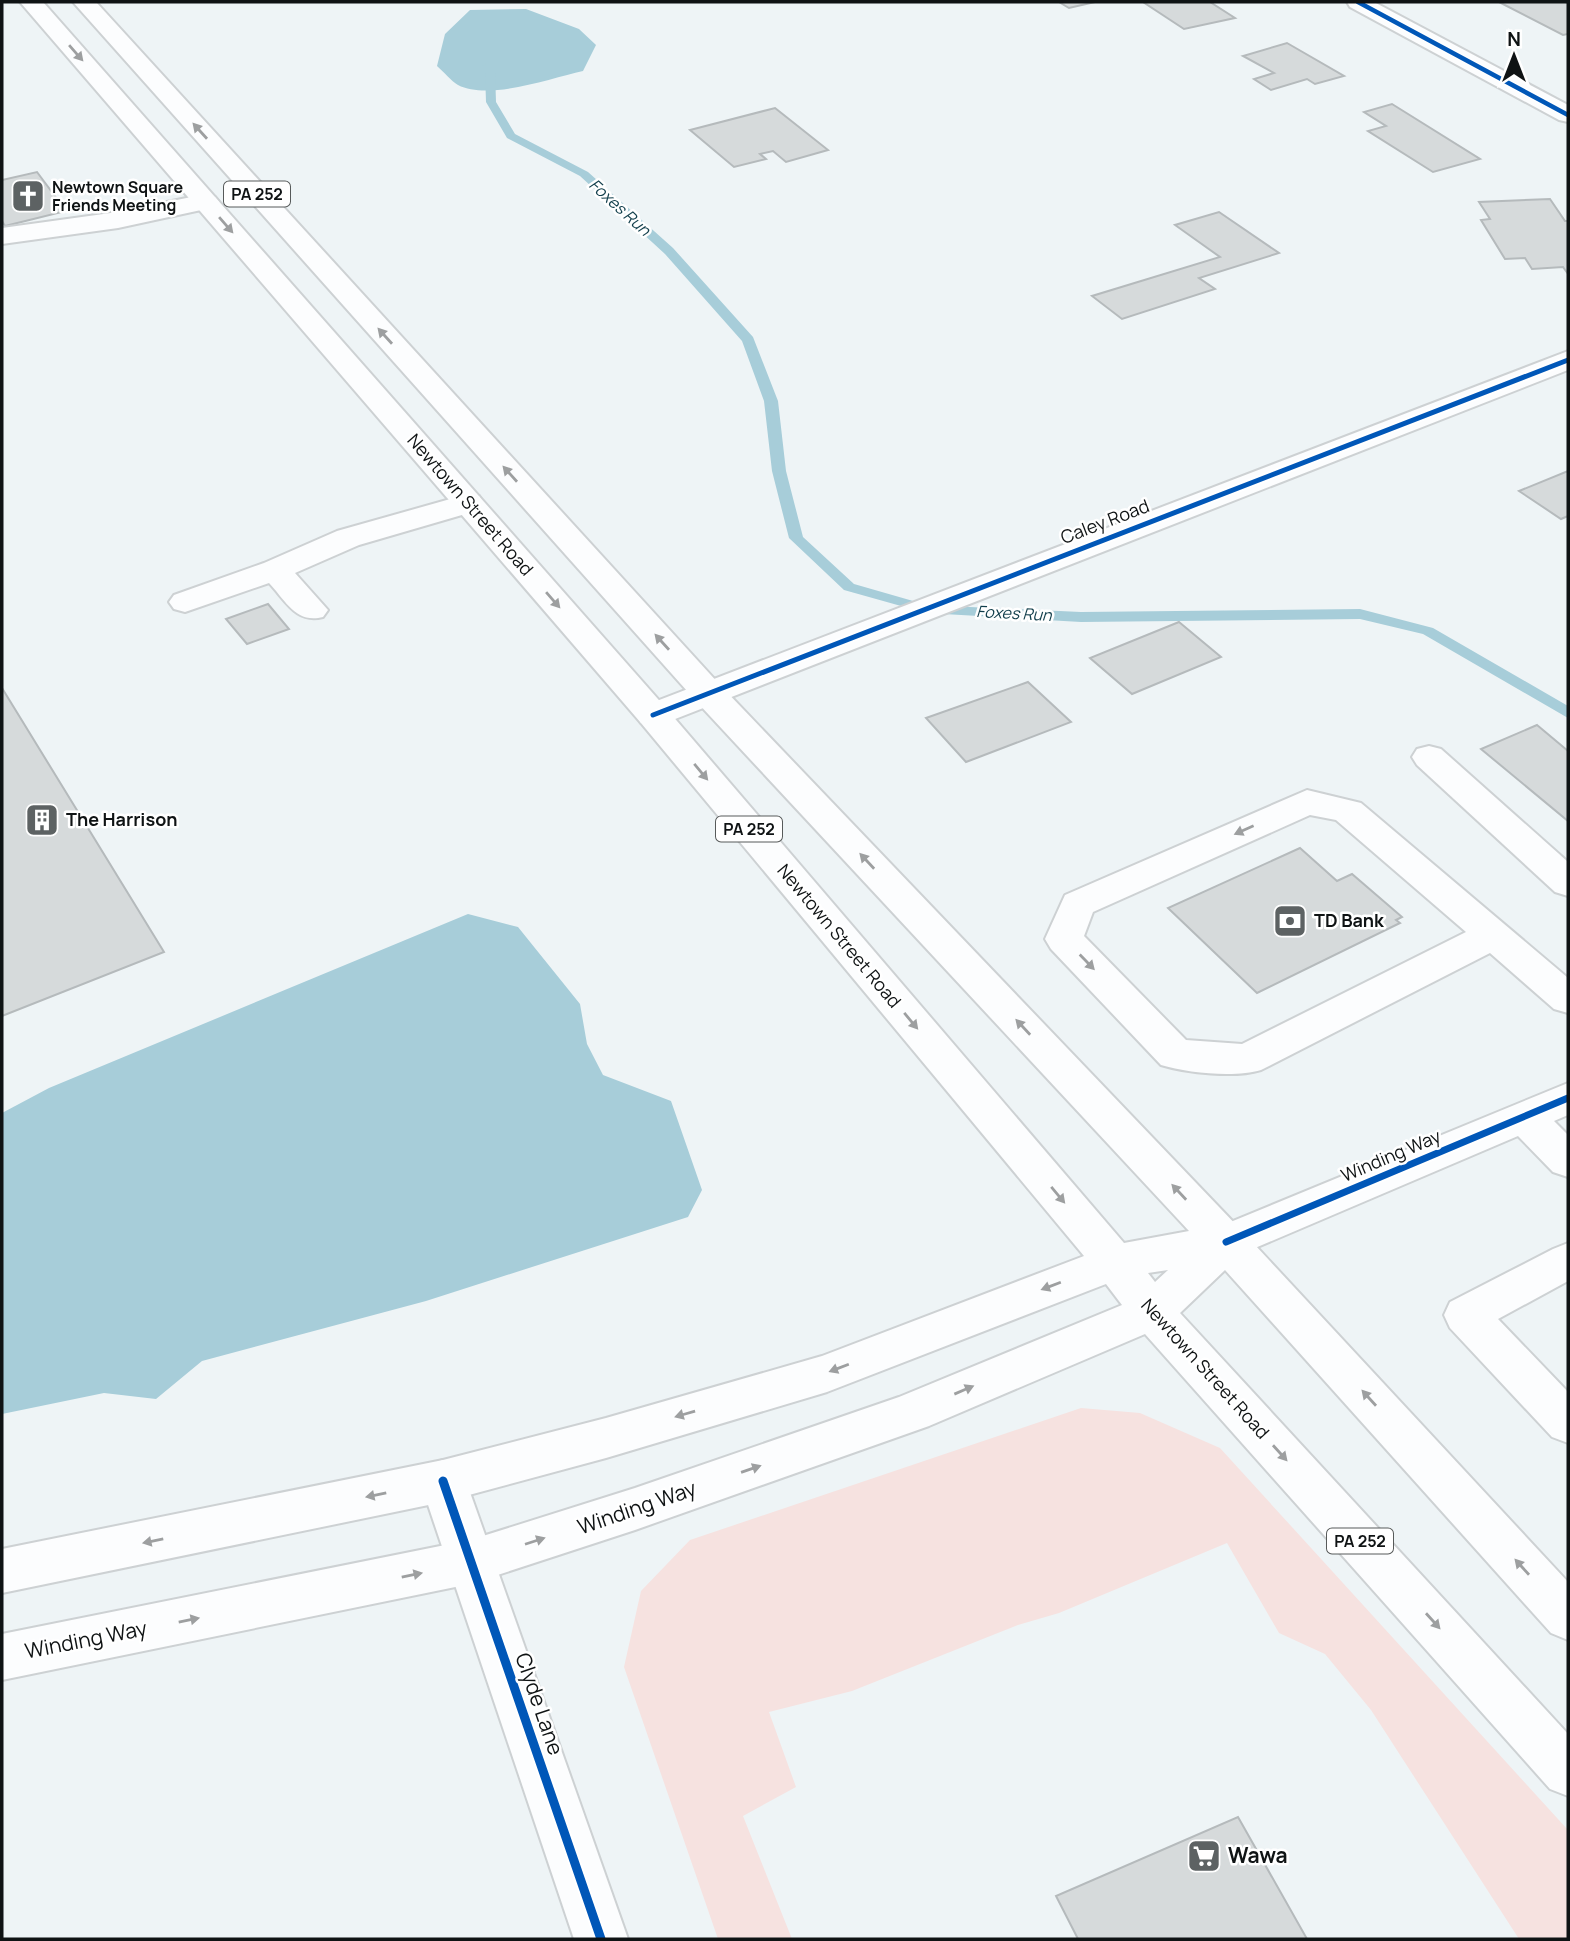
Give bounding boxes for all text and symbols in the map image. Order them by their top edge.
north arrow [1479,21,1549,91]
text: N [1507,26,1521,52]
one-way arrow [68,44,84,62]
one-way arrow [192,123,208,140]
water label: Foxes Run [585,174,656,241]
place label: Newtown Square Friends Meeting [52,176,184,216]
church icon: Newtown Square Friends Meeting [9,177,47,215]
road number: PA 252 [224,182,290,206]
one-way arrow [218,216,234,234]
one-way arrow [377,327,393,345]
street label: Newtown Street Road [402,428,539,580]
one-way arrow [502,465,518,483]
street label: Caley Road [1057,493,1152,549]
one-way arrow [545,591,561,609]
water label: Foxes Run [976,600,1053,626]
one-way arrow [655,634,671,651]
one-way arrow [693,764,708,781]
building icon: The Harrison [23,801,61,839]
place label: The Harrison [66,807,178,831]
road number: PA 252 [716,816,782,842]
one-way arrow [1234,824,1254,836]
one-way arrow [859,853,875,870]
street label: Newtown Street Road [773,858,907,1012]
bank icon: TD Bank [1271,902,1309,940]
place label: TD Bank [1314,908,1385,932]
one-way arrow [1078,953,1094,970]
one-way arrow [904,1012,919,1030]
one-way arrow [1014,1018,1031,1035]
street label: Winding Way [1337,1123,1445,1187]
one-way arrow [1171,1184,1187,1201]
one-way arrow [1050,1186,1065,1203]
one-way arrow [1041,1281,1062,1292]
street label: Newtown Street Road [1136,1293,1275,1443]
one-way arrow [828,1363,849,1374]
one-way arrow [954,1384,975,1395]
one-way arrow [1361,1389,1377,1407]
one-way arrow [674,1410,695,1420]
one-way arrow [1272,1444,1288,1462]
one-way arrow [740,1463,761,1474]
street label: Winding Way [574,1474,700,1540]
one-way arrow [365,1489,387,1500]
road number: PA 252 [1327,1528,1393,1554]
one-way arrow [525,1535,546,1546]
one-way arrow [142,1536,164,1547]
one-way arrow [1515,1559,1531,1576]
one-way arrow [401,1569,423,1580]
street label: Winding Way [22,1613,149,1665]
one-way arrow [1425,1613,1440,1630]
one-way arrow [178,1615,200,1626]
street label: Clyde Lane [509,1649,571,1759]
supermarket icon: Wawa [1185,1837,1223,1875]
place label: Wawa [1228,1841,1288,1869]

